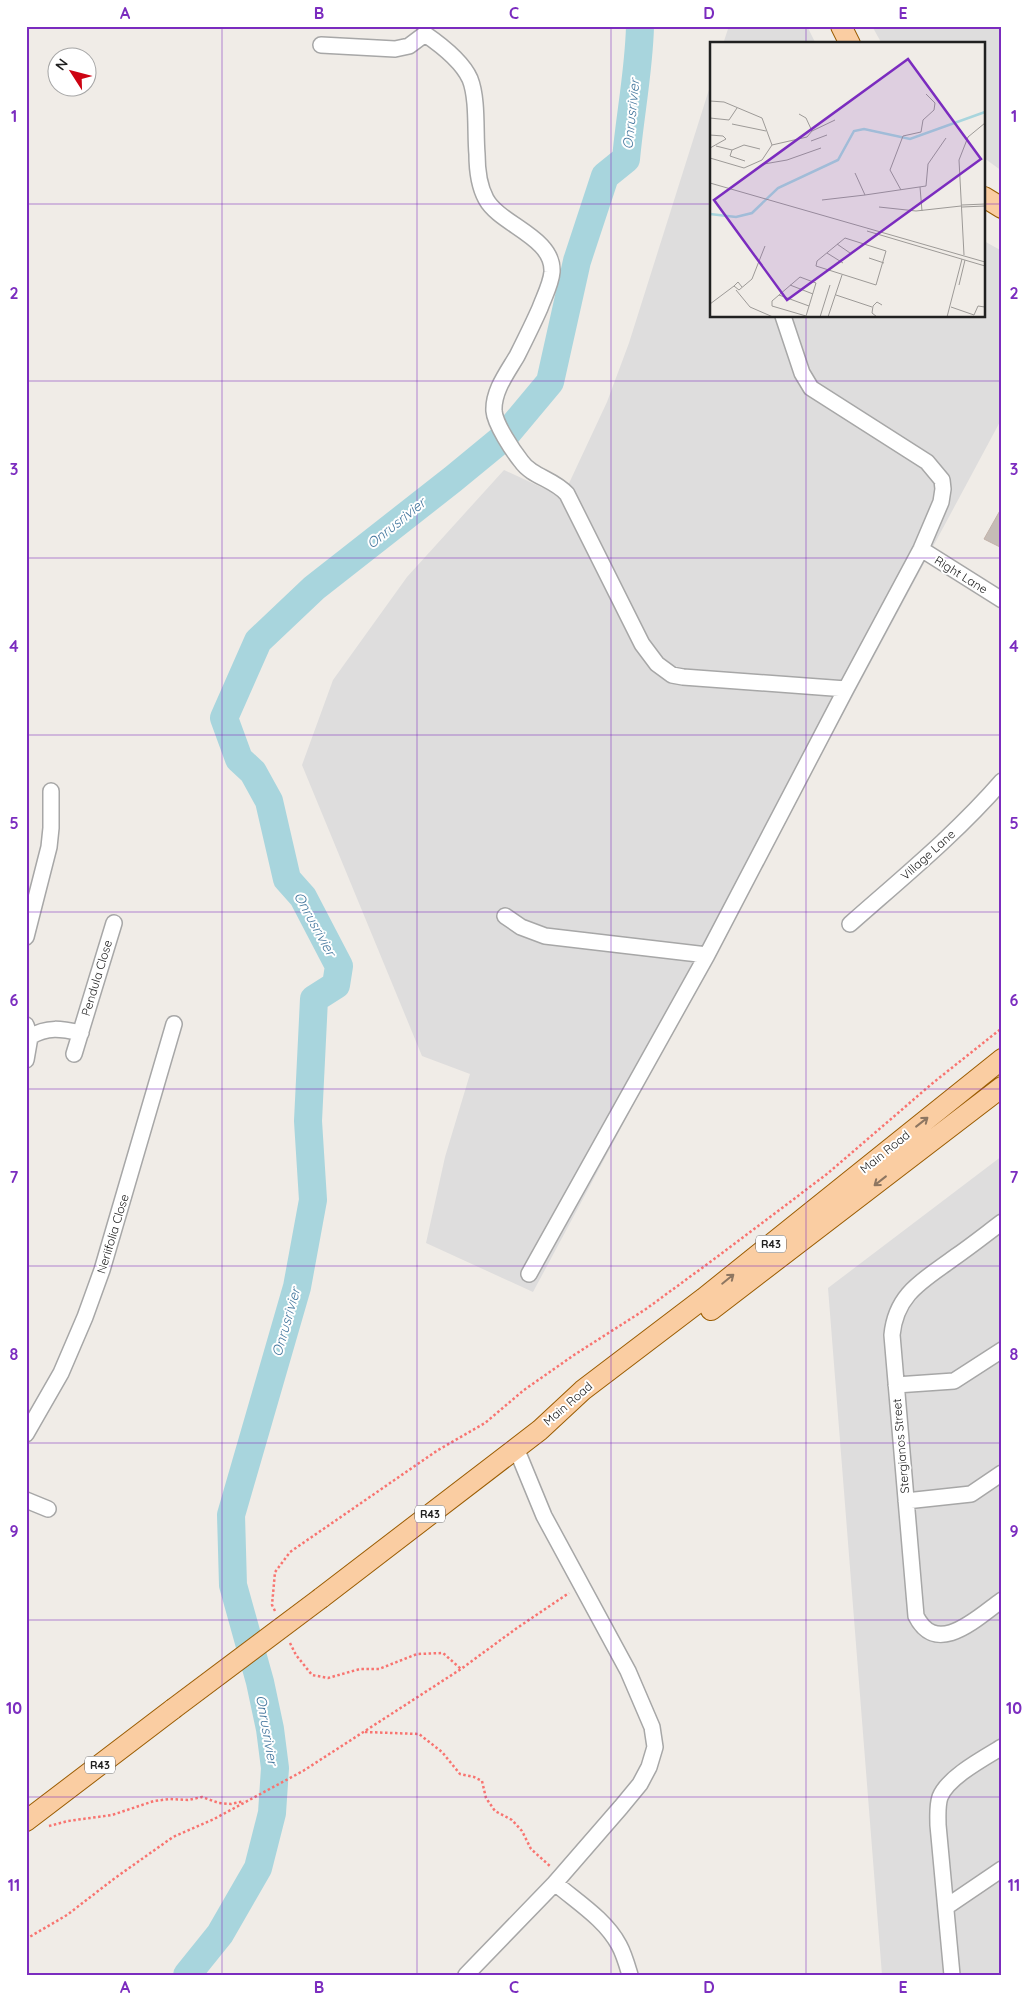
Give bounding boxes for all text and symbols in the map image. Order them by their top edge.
text: A [120,3,131,23]
text: B [314,3,324,23]
text: C [509,3,519,23]
text: D [703,3,715,23]
text: E [898,3,908,23]
inset map [710,42,986,318]
north arrow [48,48,98,98]
text: N [51,55,72,74]
water label: Onrusrivier [618,76,644,150]
text: 1 [11,106,17,126]
text: 1 [1011,106,1017,126]
text: 2 [9,283,19,303]
text: 2 [1009,283,1019,303]
text: 3 [10,459,18,479]
text: 3 [1010,459,1018,479]
water label: Onrusrivier [363,493,430,552]
street label: Right Lane [932,552,991,597]
text: 4 [9,636,19,656]
text: 4 [1009,636,1019,656]
text: 5 [9,813,19,833]
text: 5 [1009,813,1019,833]
street label: Village Lane [897,826,958,883]
water label: Onrusrivier [290,889,341,961]
street label: Pendula Close [78,938,115,1018]
text: 6 [10,990,19,1010]
text: 6 [1010,990,1019,1010]
one-way arrow [915,1116,928,1127]
street label: Main Road [857,1127,913,1176]
text: 7 [10,1167,19,1187]
text: 7 [1010,1167,1019,1187]
one-way arrow [873,1176,887,1186]
street label: Neriifolia Close [93,1192,132,1275]
road number: R43 [756,1236,786,1252]
one-way arrow [721,1273,734,1284]
water label: Onrusrivier [268,1284,305,1359]
text: 8 [10,1344,19,1364]
text: 8 [1010,1344,1019,1364]
street label: Main Road [540,1378,595,1429]
street label: Stergianos Street [889,1398,912,1494]
road number: R43 [415,1506,445,1522]
text: 9 [9,1521,19,1541]
text: 9 [1009,1521,1019,1541]
water label: Onrusrivier [252,1694,282,1768]
text: 10 [6,1698,22,1718]
text: 10 [1006,1698,1022,1718]
road number: R43 [85,1756,115,1774]
text: 11 [8,1875,20,1895]
text: 11 [1008,1875,1020,1895]
text: A [120,1977,131,1997]
text: B [314,1977,324,1997]
text: C [509,1977,519,1997]
text: D [703,1977,715,1997]
text: E [898,1977,908,1997]

